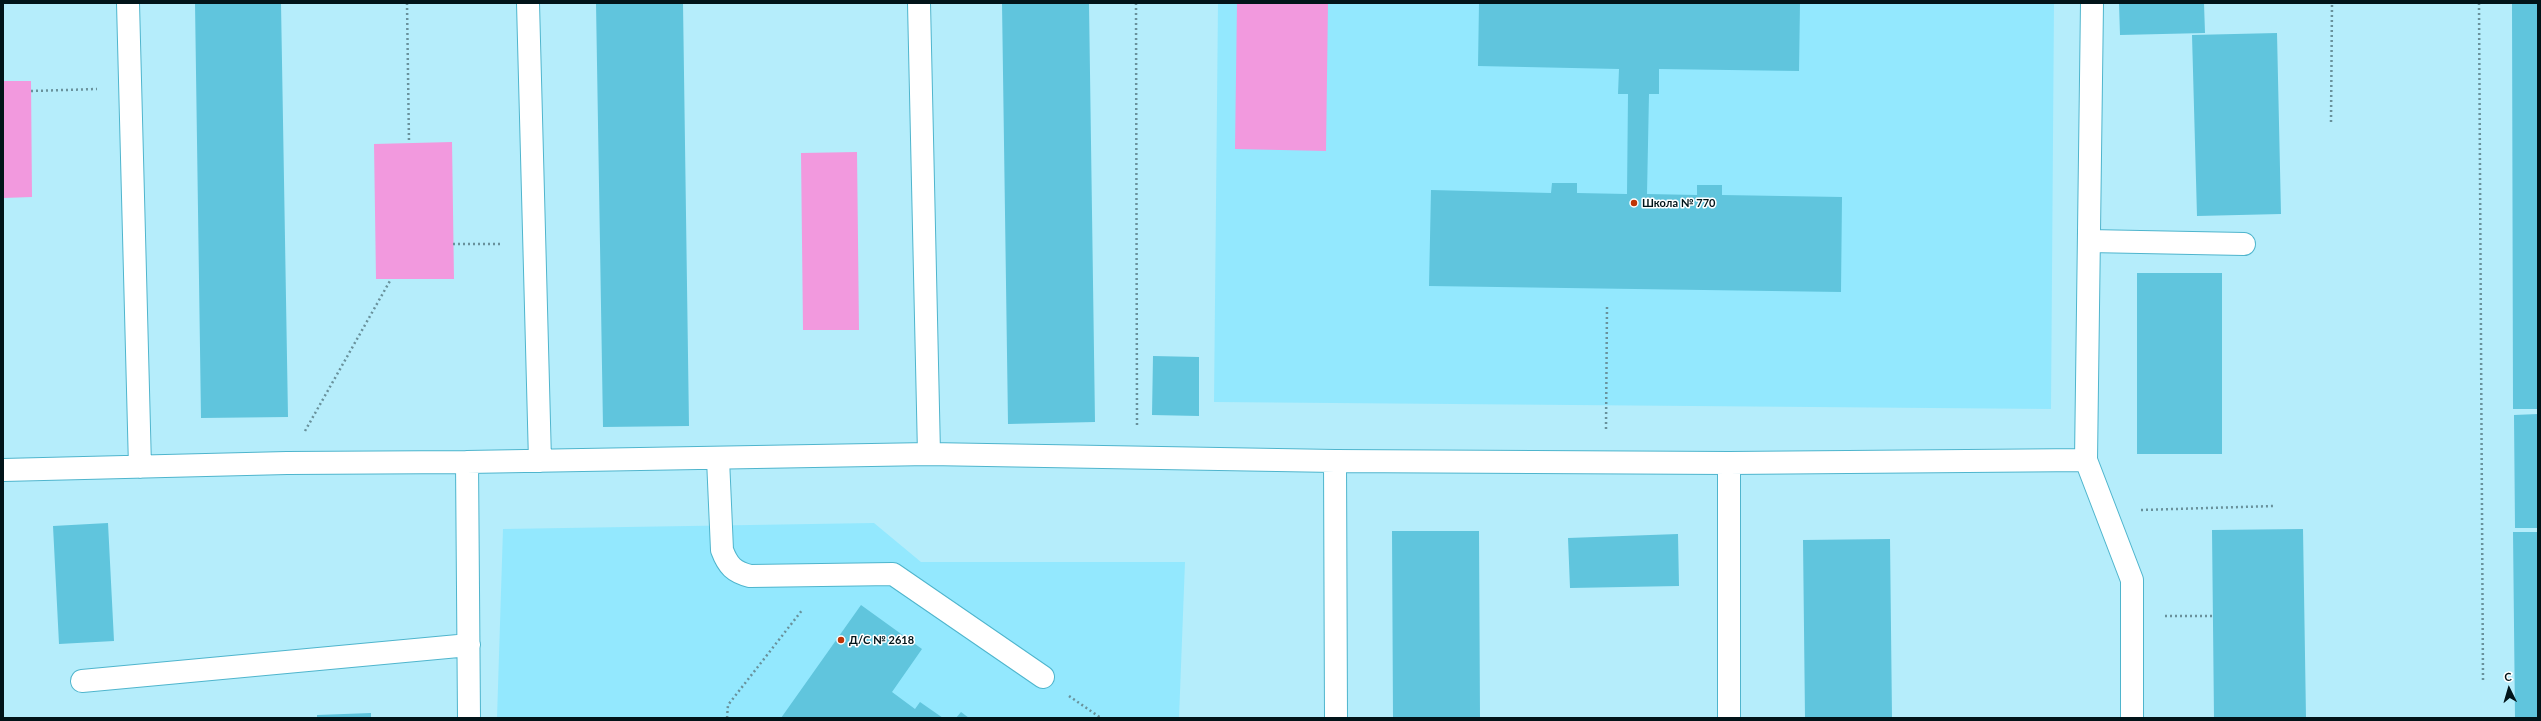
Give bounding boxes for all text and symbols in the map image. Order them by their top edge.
place label: Школа № 770 [1642,196,1715,210]
marker: Школа № 770 [1629,198,1639,208]
place label: Д/C № 2618 [849,633,914,647]
marker: Д/C № 2618 [836,635,846,645]
north arrow [2489,669,2529,709]
text: С [2504,670,2512,683]

